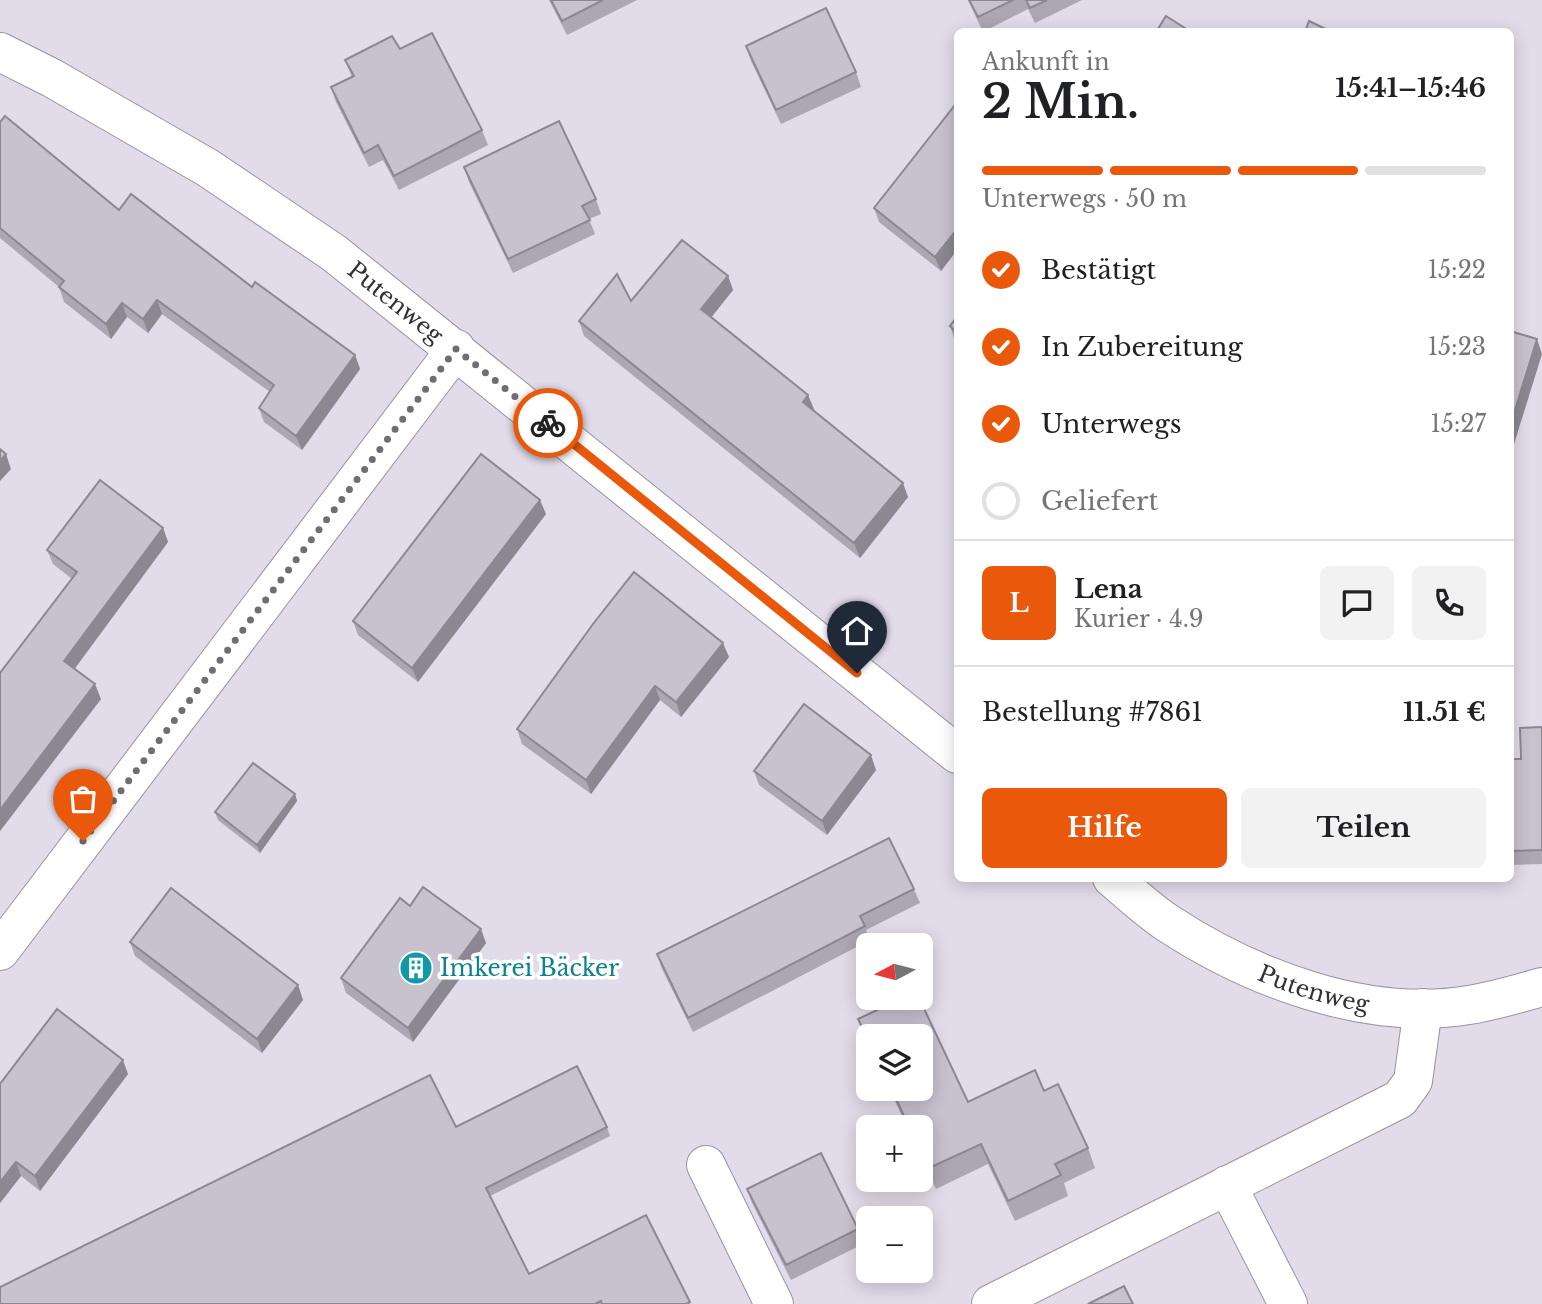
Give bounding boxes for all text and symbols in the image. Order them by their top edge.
text: Ankunft in [982,48,1110,76]
text: 15:41–15:46 [1335,72,1486,104]
text: 2 Min. [982,73,1139,130]
text: Unterwegs · 50 m [982,185,1187,213]
icon: check [982,251,1020,289]
text: Bestätigt [1041,254,1156,286]
street label: Putenweg [342,256,449,349]
text: 15:22 [1428,256,1486,284]
icon: check [982,328,1020,366]
text: In Zubereitung [1041,331,1243,363]
text: 15:23 [1428,333,1486,361]
courier [513,388,583,458]
icon: bike [529,404,567,442]
icon: check [982,405,1020,443]
text: Unterwegs [1041,408,1182,440]
text: 15:27 [1430,410,1486,438]
text: Geliefert [1041,485,1158,517]
button: chat [1320,566,1394,640]
button: phone [1412,566,1486,640]
text: Lena [1074,573,1143,605]
text: L [1009,587,1029,619]
pin [827,601,887,673]
text: Kurier · 4.9 [1074,605,1204,633]
icon: home [838,612,876,650]
text: Bestellung #7861 [982,696,1203,728]
text: 11.51 € [1403,696,1486,728]
pin [53,769,113,841]
icon: bag [64,780,102,818]
button: Hilfe [982,788,1227,868]
button: Teilen [1241,788,1486,868]
north arrow [856,933,933,1010]
map controls [856,933,933,1283]
building icon: Imkerei Bäcker [397,949,435,987]
place label: Imkerei Bäcker [440,954,619,982]
street label: Putenweg [1254,959,1372,1018]
button: layers [856,1024,933,1101]
button: + [856,1115,933,1192]
button: − [856,1206,933,1283]

